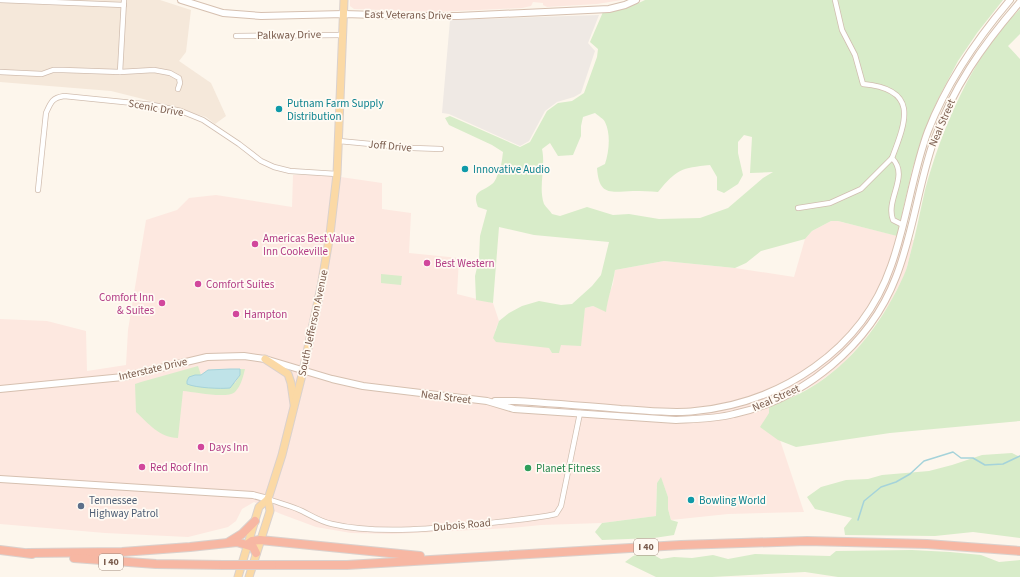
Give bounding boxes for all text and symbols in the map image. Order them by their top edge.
street label: East Veterans Drive [364,7,452,23]
street label: Palkway Drive [257,27,322,43]
street label: Scenic Drive [127,96,185,120]
place label: Putnam Farm Supply Distribution [287,96,384,124]
street label: Neal Street [925,97,959,149]
marker: Putnam Farm Supply Distribution [274,104,284,114]
street label: Joff Drive [368,137,413,155]
place label: Innovative Audio [473,162,550,177]
marker: Innovative Audio [460,164,470,174]
place label: Americas Best Value Inn Cookeville [263,231,355,259]
marker: Americas Best Value Inn Cookeville [250,239,260,249]
place label: Best Western [435,256,495,271]
marker: Best Western [422,258,432,268]
street label: South Jefferson Avenue [294,268,332,378]
place label: Comfort Suites [206,277,275,292]
marker: Comfort Suites [193,279,203,289]
place label: Comfort Inn & Suites [99,290,154,318]
marker: Comfort Inn & Suites [157,298,167,308]
place label: Hampton [244,307,287,322]
marker: Hampton [231,309,241,319]
street label: Interstate Drive [117,354,189,384]
street label: Neal Street [750,381,802,415]
street label: Neal Street [420,386,472,408]
place label: Days Inn [209,440,248,455]
marker: Days Inn [196,442,206,452]
place label: Red Roof Inn [150,460,208,475]
place label: Planet Fitness [536,461,601,476]
marker: Red Roof Inn [137,462,147,472]
marker: Planet Fitness [523,463,533,473]
place label: Tennessee Highway Patrol [89,493,159,521]
place label: Bowling World [699,493,766,508]
marker: Bowling World [686,495,696,505]
marker: Tennessee Highway Patrol [76,501,86,511]
street label: Dubois Road [432,515,492,535]
road number: I 40 [634,539,658,555]
road number: I 40 [99,554,123,570]

